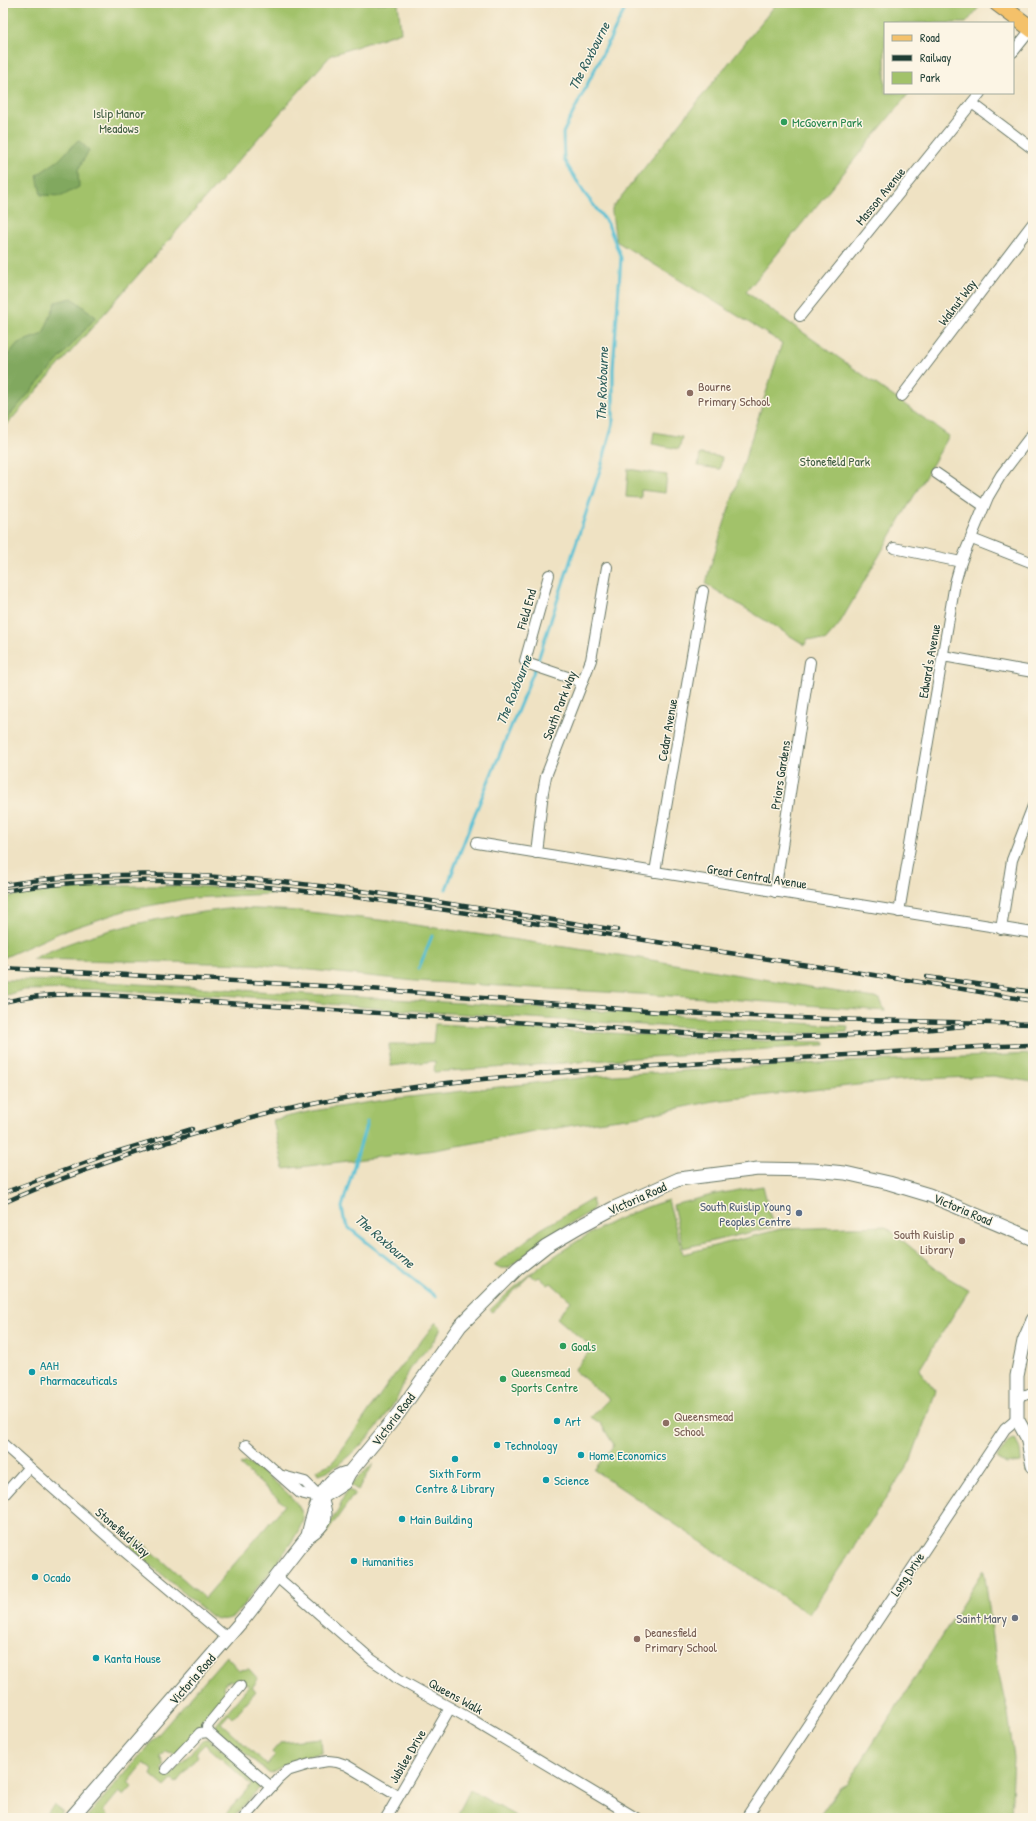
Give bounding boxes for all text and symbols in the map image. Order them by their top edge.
water label: The Roxbourne [563,17,614,93]
legend [884,22,1014,94]
text: Road [920,29,940,46]
text: Railway [920,49,951,66]
text: Park [920,69,940,86]
park label: Islip Manor Meadows [93,104,145,137]
place label: McGovern Park [792,113,863,131]
marker: McGovern Park [779,117,789,127]
street label: Masson Avenue [851,163,909,229]
street label: Walnut Way [934,275,981,329]
water label: The Roxbourne [591,345,612,421]
place label: Bourne Primary School [698,377,771,410]
marker: Bourne Primary School [685,388,695,398]
park label: Stonefield Park [800,452,871,470]
street label: Field End [511,587,540,632]
street label: Edward's Avenue [914,622,944,700]
water label: The Roxbourne [491,651,537,728]
street label: South Park Way [538,667,581,742]
street label: Cedar Avenue [653,697,681,763]
street label: Priors Gardens [766,739,794,811]
street label: Great Central Avenue [706,859,808,893]
street label: Victoria Road [605,1177,669,1219]
street label: Victoria Road [931,1189,995,1229]
place label: South Ruislip Young Peoples Centre [700,1197,791,1230]
marker: South Ruislip Young Peoples Centre [794,1208,804,1218]
water label: The Roxbourne [351,1209,420,1273]
place label: South Ruislip Library [894,1225,954,1258]
marker: South Ruislip Library [957,1236,967,1246]
place label: Goals [571,1337,596,1355]
marker: Goals [558,1341,568,1351]
place label: AAH Pharmaceuticals [40,1356,117,1389]
place label: Queensmead Sports Centre [511,1363,578,1396]
marker: AAH Pharmaceuticals [27,1367,37,1377]
marker: Queensmead Sports Centre [498,1374,508,1384]
street label: Victoria Road [367,1389,419,1449]
place label: Queensmead School [674,1407,733,1440]
place label: Art [565,1412,581,1430]
marker: Art [552,1416,562,1426]
marker: Queensmead School [661,1418,671,1428]
place label: Technology [505,1436,558,1454]
marker: Technology [492,1440,502,1450]
place label: Home Economics [589,1446,666,1464]
marker: Home Economics [576,1450,586,1460]
marker: Sixth Form Centre & Library [450,1454,460,1464]
place label: Sixth Form Centre & Library [415,1464,495,1497]
place label: Science [554,1471,589,1489]
marker: Science [541,1475,551,1485]
street label: Stonefield Way [92,1503,155,1561]
place label: Main Building [410,1510,473,1528]
marker: Main Building [397,1514,407,1524]
street label: Long Drive [886,1549,928,1599]
place label: Humanities [362,1552,414,1570]
marker: Humanities [349,1556,359,1566]
place label: Ocado [43,1568,71,1586]
marker: Ocado [30,1572,40,1582]
place label: Saint Mary [956,1609,1007,1627]
marker: Saint Mary [1010,1613,1020,1623]
place label: Deanesfield Primary School [645,1623,718,1656]
marker: Deanesfield Primary School [632,1634,642,1644]
place label: Kanta House [104,1649,161,1667]
street label: Victoria Road [165,1650,219,1708]
marker: Kanta House [91,1653,101,1663]
street label: Queens Walk [425,1674,487,1719]
street label: Jubilee Drive [384,1726,430,1786]

